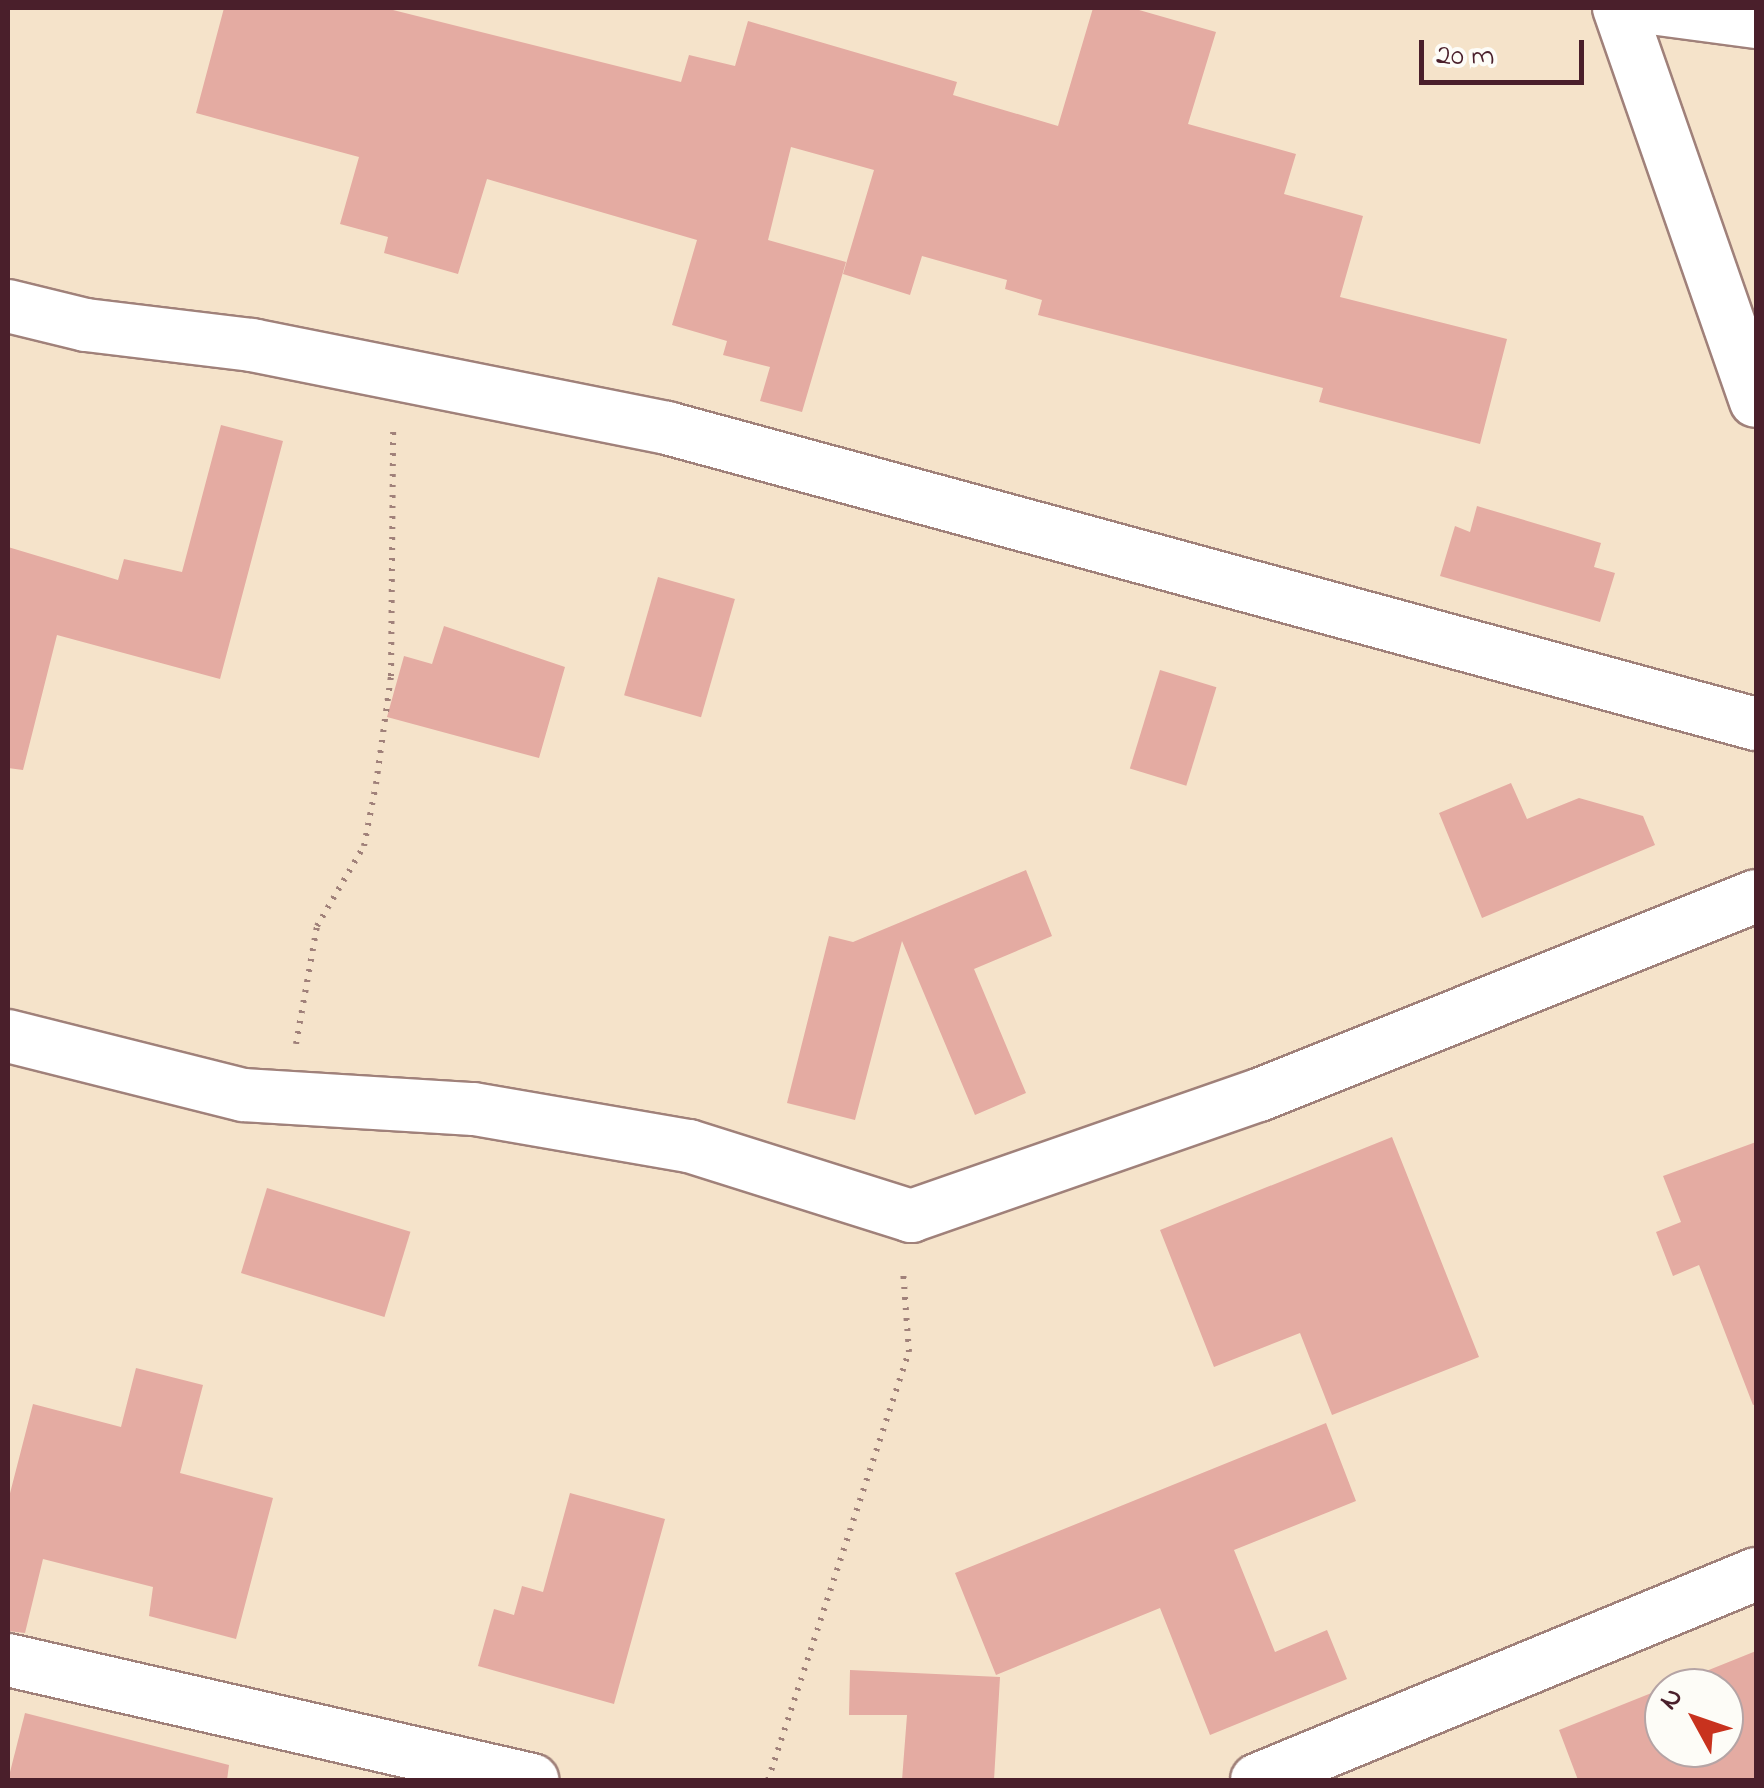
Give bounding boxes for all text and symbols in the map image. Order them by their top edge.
scale bar [1424,20,1589,82]
text: 20 m [1436,35,1495,79]
north arrow [1644,1668,1744,1768]
text: N [1650,1679,1694,1720]

